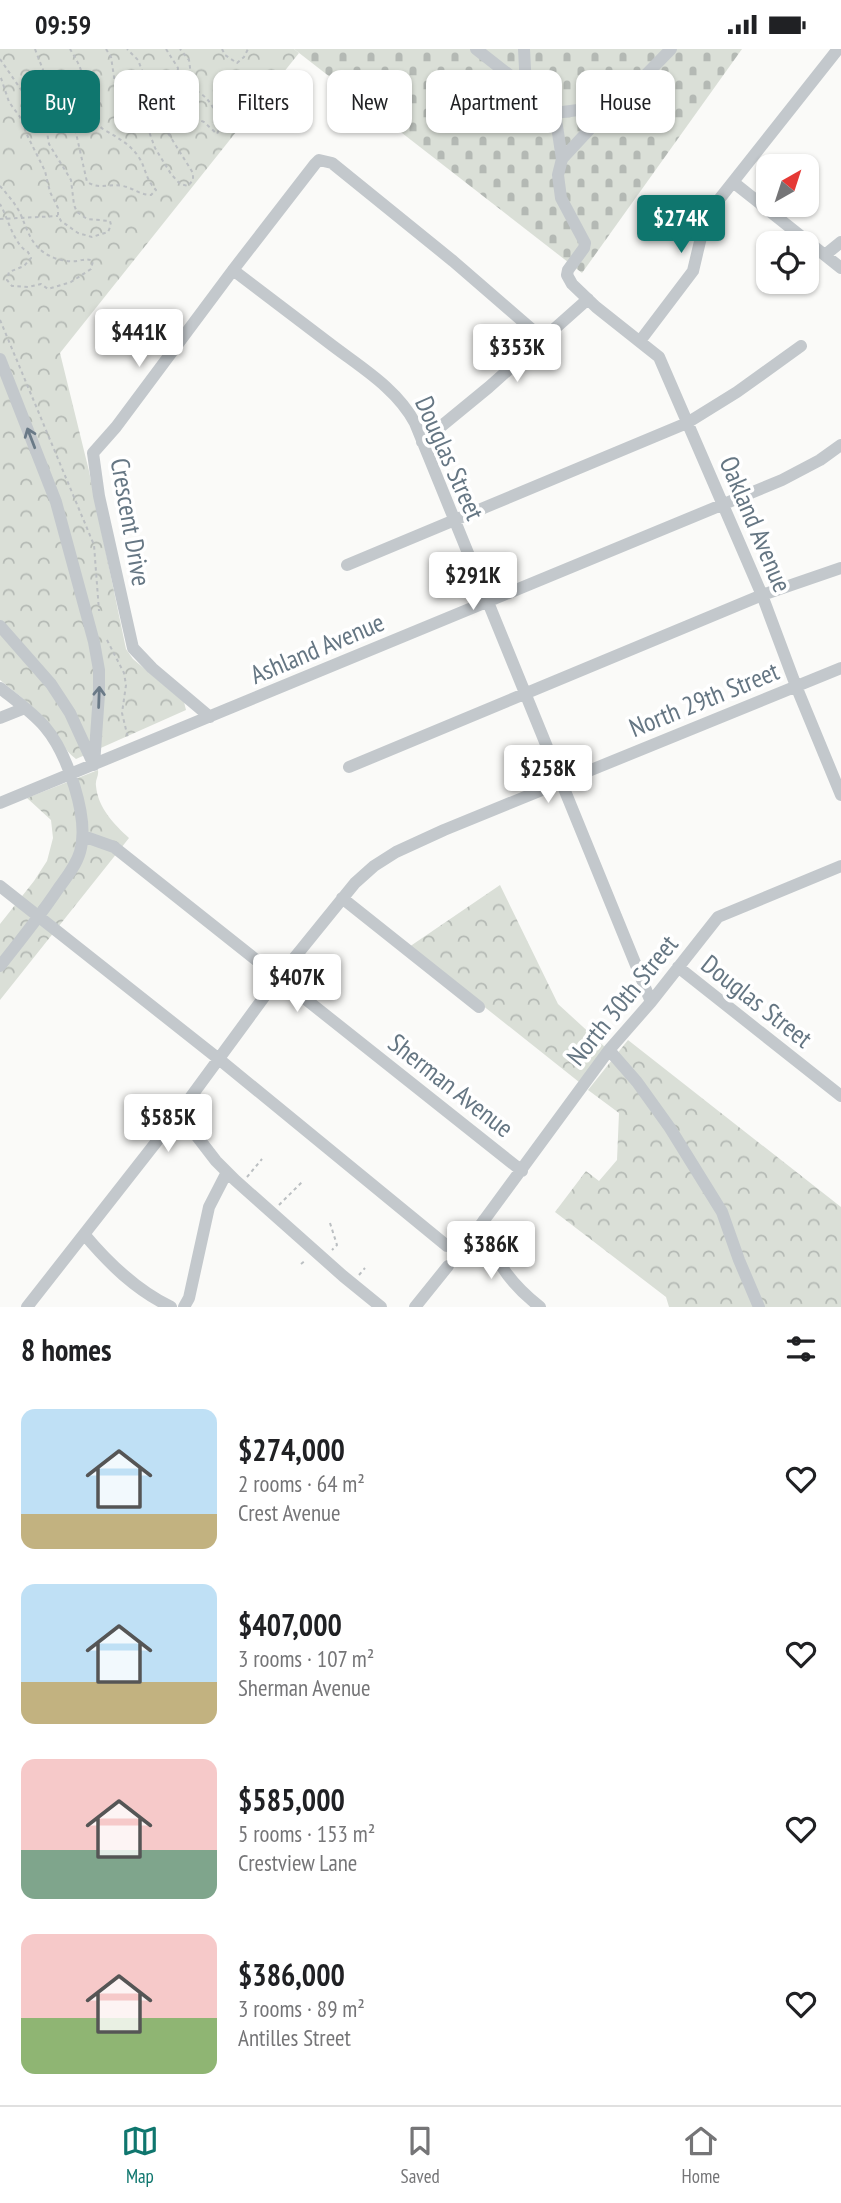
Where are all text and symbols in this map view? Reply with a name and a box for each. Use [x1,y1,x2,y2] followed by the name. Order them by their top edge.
[35,8,91,41] text: 09:59
[21,70,100,133] chip: Buy
[114,70,199,133] chip: Rent
[213,70,313,133] chip: Filters
[327,70,412,133] chip: New
[426,70,562,133] chip: Apartment
[576,70,675,133] chip: House
[756,154,819,217] north arrow
[756,154,819,294] map controls
[632,195,730,255] pin: $274K
[653,203,709,232] text: $274K
[756,231,819,294] button: locate
[90,309,188,369] pin: $441K
[111,317,167,346] text: $441K
[468,325,566,384] pin: $353K
[489,332,545,361] text: $353K
[408,391,492,525] street label: Douglas Street
[24,428,37,450] one-way arrow
[713,451,799,597] street label: Oakland Avenue
[104,456,158,588] street label: Crescent Drive
[424,553,522,612] pin: $291K
[445,560,501,589] text: $291K
[245,605,389,691] street label: Ashland Avenue
[624,654,784,744] street label: North 29th Street
[92,685,105,708] one-way arrow
[499,745,597,805] pin: $258K
[520,753,576,782] text: $258K
[559,928,685,1072] street label: North 30th Street
[695,947,819,1055] street label: Douglas Street
[248,955,346,1014] pin: $407K
[269,962,325,991] text: $407K
[382,1026,520,1144] street label: Sherman Avenue
[119,1095,217,1154] pin: $585K
[140,1102,196,1131] text: $585K
[442,1221,540,1281] pin: $386K
[463,1229,519,1258] text: $386K
[21,1330,112,1369] text: 8 homes
[782,1330,820,1368] icon: filters
[238,1430,345,1469] text: $274,000
[77,1437,161,1521] icon: home
[782,1460,820,1498] icon: heart
[238,1469,365,1498] text: 2 rooms · 64 m²
[238,1498,341,1527] text: Crest Avenue
[238,1605,342,1644] text: $407,000
[77,1612,161,1696] icon: home
[782,1635,820,1673] icon: heart
[238,1644,374,1673] text: 3 rooms · 107 m²
[238,1673,370,1702] text: Sherman Avenue
[238,1780,345,1819] text: $585,000
[77,1787,161,1871] icon: home
[782,1810,820,1848] icon: heart
[238,1819,375,1848] text: 5 rooms · 153 m²
[238,1848,357,1877] text: Crestview Lane
[238,1955,345,1994] text: $386,000
[77,1962,161,2046] icon: home
[782,1985,820,2023] icon: heart
[238,1994,365,2023] text: 3 rooms · 89 m²
[238,2023,351,2052] text: Antilles Street
[121,2122,159,2188] tab: Map
[401,2122,440,2188] tab: Saved
[682,2122,720,2188] tab: Home

